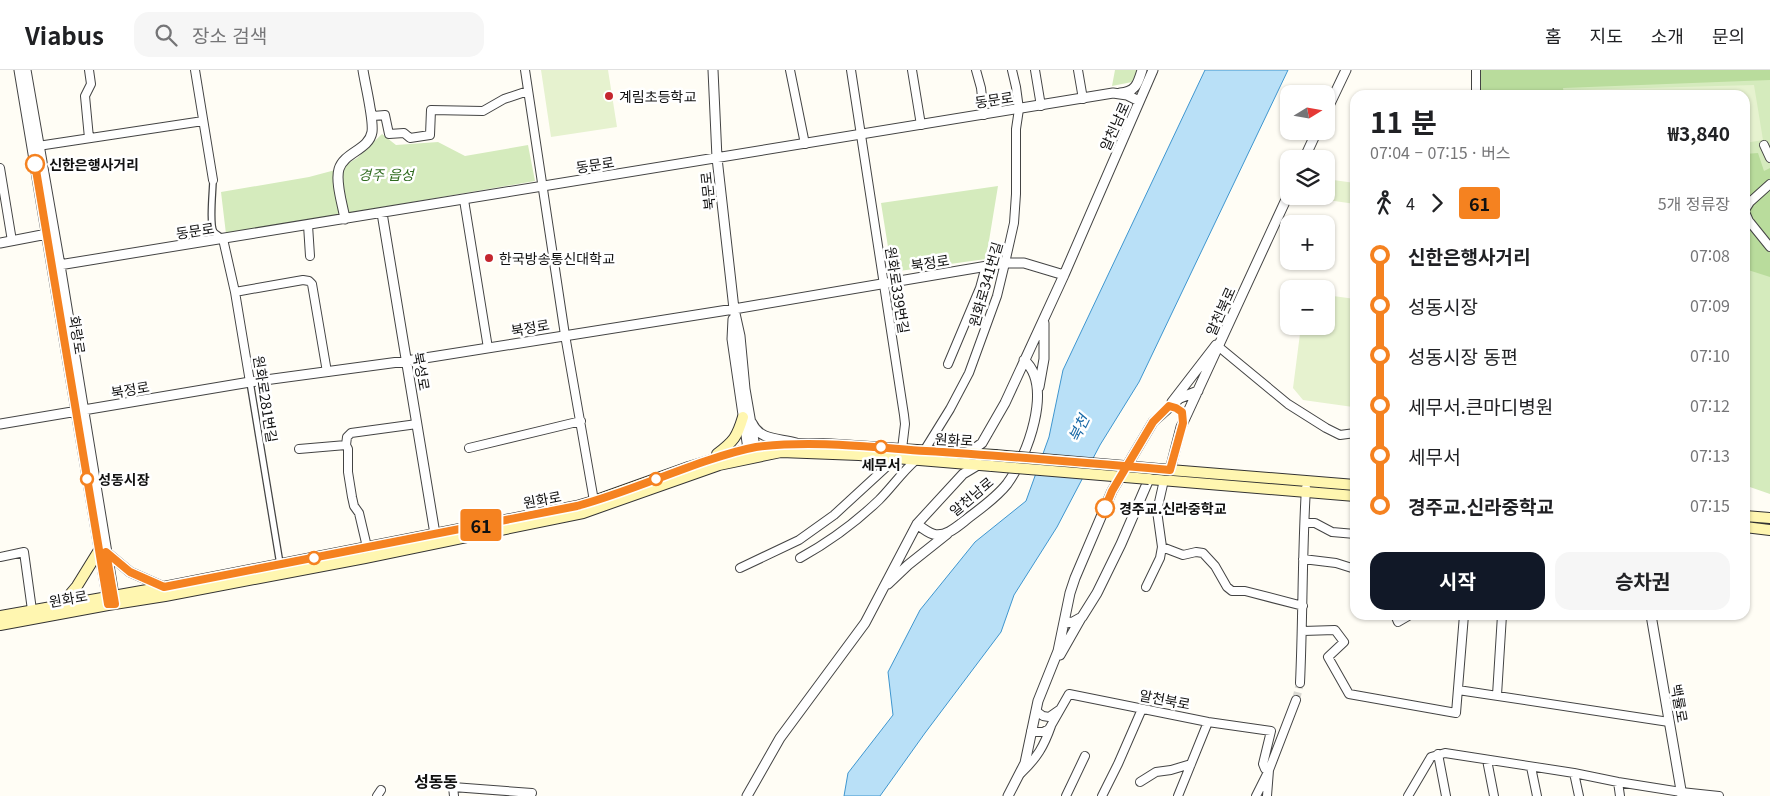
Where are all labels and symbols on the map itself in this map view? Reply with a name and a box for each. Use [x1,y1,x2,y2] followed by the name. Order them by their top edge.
[1280,85,1335,140] north arrow
[619,86,696,106] place label: 계림초등학교
[973,86,1015,112] street label: 동문로
[603,90,615,102] marker: 계림초등학교
[1094,98,1134,154] street label: 알천남로
[574,151,616,177] street label: 동문로
[25,154,45,174] marker: 신한은행사거리
[49,154,139,174] place label: 신한은행사거리
[358,164,416,184] park label: 경주 읍성
[695,171,719,211] street label: 북문로
[174,217,216,243] street label: 동문로
[963,239,1007,329] street label: 원화로341번길
[881,245,915,335] street label: 원화로339번길
[499,248,615,268] place label: 한국방송통신대학교
[909,249,951,275] street label: 북정로
[483,252,495,264] marker: 한국방송통신대학교
[1200,283,1240,339] street label: 알천북로
[65,314,91,356] street label: 화랑로
[509,314,551,340] street label: 북정로
[409,350,435,392] street label: 북성로
[249,354,283,444] street label: 원화로281번길
[109,376,151,402] street label: 북정로
[1063,409,1094,445] water label: 북천
[934,428,974,450] street label: 원화로
[874,440,888,454] marker: 세무서
[862,454,900,474] place label: 세무서
[98,469,150,489] place label: 성동시장
[80,472,94,486] marker: 성동시장
[649,472,663,486] unlabelled marker
[945,472,997,520] street label: 알천남로
[521,485,563,513] street label: 원화로
[1095,498,1115,518] marker: 경주교.신라중학교
[1119,498,1227,518] place label: 경주교.신라중학교
[458,509,504,541] line badge: 61
[307,551,321,565] unlabelled marker
[47,585,89,611] street label: 원화로
[1667,682,1693,724] street label: 백률로
[1138,684,1192,714] street label: 알천북로
[414,769,458,793] district label: 성동동

